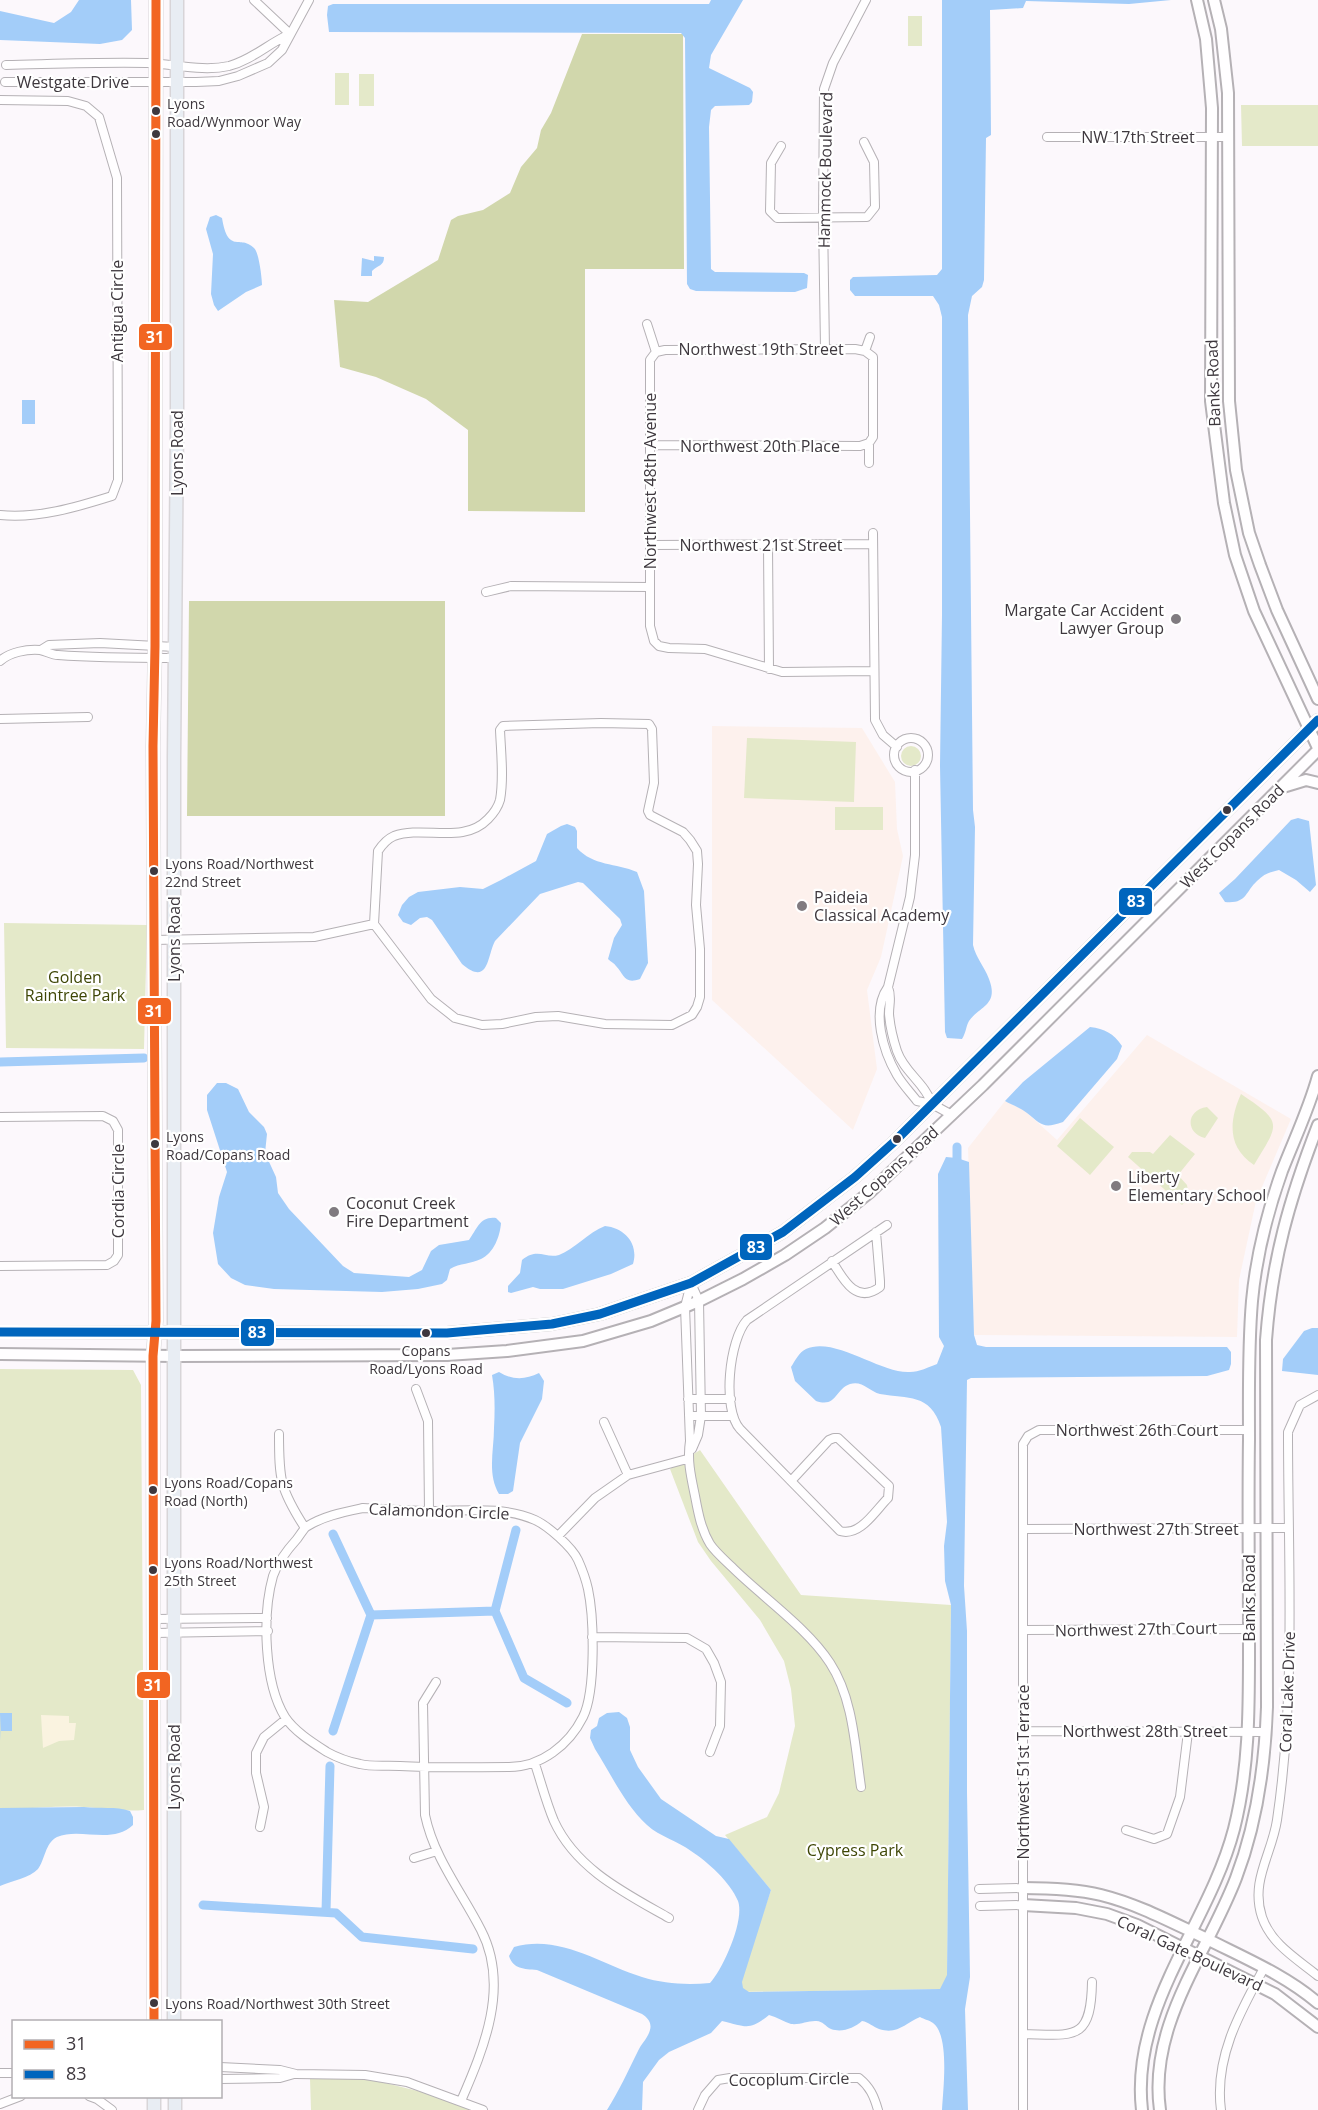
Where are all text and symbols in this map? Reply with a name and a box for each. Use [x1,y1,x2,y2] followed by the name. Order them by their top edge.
[17,71,129,93] street label: Westgate Drive
[813,92,837,248] street label: Hammock Boulevard
[167,94,302,131] place label: Lyons Road/Wynmoor Way
[150,105,162,117] marker: Lyons Road/Wynmoor Way
[1081,126,1195,148] street label: NW 17th Street
[150,128,162,140] unlabelled marker
[106,260,128,362] street label: Antigua Circle
[138,323,173,351] line badge: 31
[146,326,164,348] text: 31
[678,338,844,360] street label: Northwest 19th Street
[1200,339,1226,427] street label: Banks Road
[639,393,661,569] street label: Northwest 48th Avenue
[166,410,188,496] street label: Lyons Road
[680,435,840,457] street label: Northwest 20th Place
[679,534,843,556] street label: Northwest 21st Street
[1004,599,1164,639] place label: Margate Car Accident Lawyer Group
[1169,612,1183,626] marker: Margate Car Accident Lawyer Group
[1175,779,1289,893] street label: West Copans Road
[1221,804,1233,816] unlabelled marker
[165,854,314,891] place label: Lyons Road/Northwest 22nd Street
[148,865,160,877] marker: Lyons Road/Northwest 22nd Street
[814,886,950,926] place label: Paideia Classical Academy
[1118,887,1153,916] line badge: 83
[1127,890,1145,912] text: 83
[163,896,185,982] street label: Lyons Road
[795,899,809,913] marker: Paideia Classical Academy
[25,966,126,1006] park label: Golden Raintree Park
[137,997,172,1025] line badge: 31
[145,1000,163,1022] text: 31
[825,1121,943,1231] street label: West Copans Road
[166,1127,290,1164] place label: Lyons Road/Copans Road
[891,1133,903,1145] unlabelled marker
[149,1138,161,1150] marker: Lyons Road/Copans Road
[107,1144,129,1238] street label: Cordia Circle
[1128,1166,1266,1206] place label: Liberty Elementary School
[1109,1179,1123,1193] marker: Liberty Elementary School
[346,1192,469,1232] place label: Coconut Creek Fire Department
[327,1205,341,1219] marker: Coconut Creek Fire Department
[739,1233,773,1261] line badge: 83
[747,1236,765,1258] text: 83
[240,1318,275,1347] line badge: 83
[248,1321,266,1343] text: 83
[420,1327,432,1339] marker: Copans Road/Lyons Road
[369,1341,483,1378] place label: Copans Road/Lyons Road
[1056,1419,1218,1441] street label: Northwest 26th Court
[164,1473,293,1510] place label: Lyons Road/Copans Road (North)
[147,1484,159,1496] marker: Lyons Road/Copans Road (North)
[368,1498,510,1524] street label: Calamondon Circle
[1073,1518,1239,1540] street label: Northwest 27th Street
[164,1553,313,1590] place label: Lyons Road/Northwest 25th Street
[1238,1554,1260,1642] street label: Banks Road
[147,1564,159,1576] marker: Lyons Road/Northwest 25th Street
[1055,1617,1218,1641] street label: Northwest 27th Court
[1274,1631,1300,1753] street label: Coral Lake Drive
[136,1671,171,1699] line badge: 31
[144,1674,162,1696] text: 31
[1012,1685,1034,1859] street label: Northwest 51st Terrace
[1062,1720,1228,1742] street label: Northwest 28th Street
[163,1724,185,1810] street label: Lyons Road
[807,1839,904,1861] park label: Cypress Park
[1113,1909,1267,1997] street label: Coral Gate Boulevard
[165,1994,390,2013] place label: Lyons Road/Northwest 30th Street
[148,1997,160,2009] marker: Lyons Road/Northwest 30th Street
[12,2020,222,2098] legend
[66,2031,87,2055] text: 31
[66,2061,87,2085] text: 83
[728,2067,850,2091] street label: Cocoplum Circle

